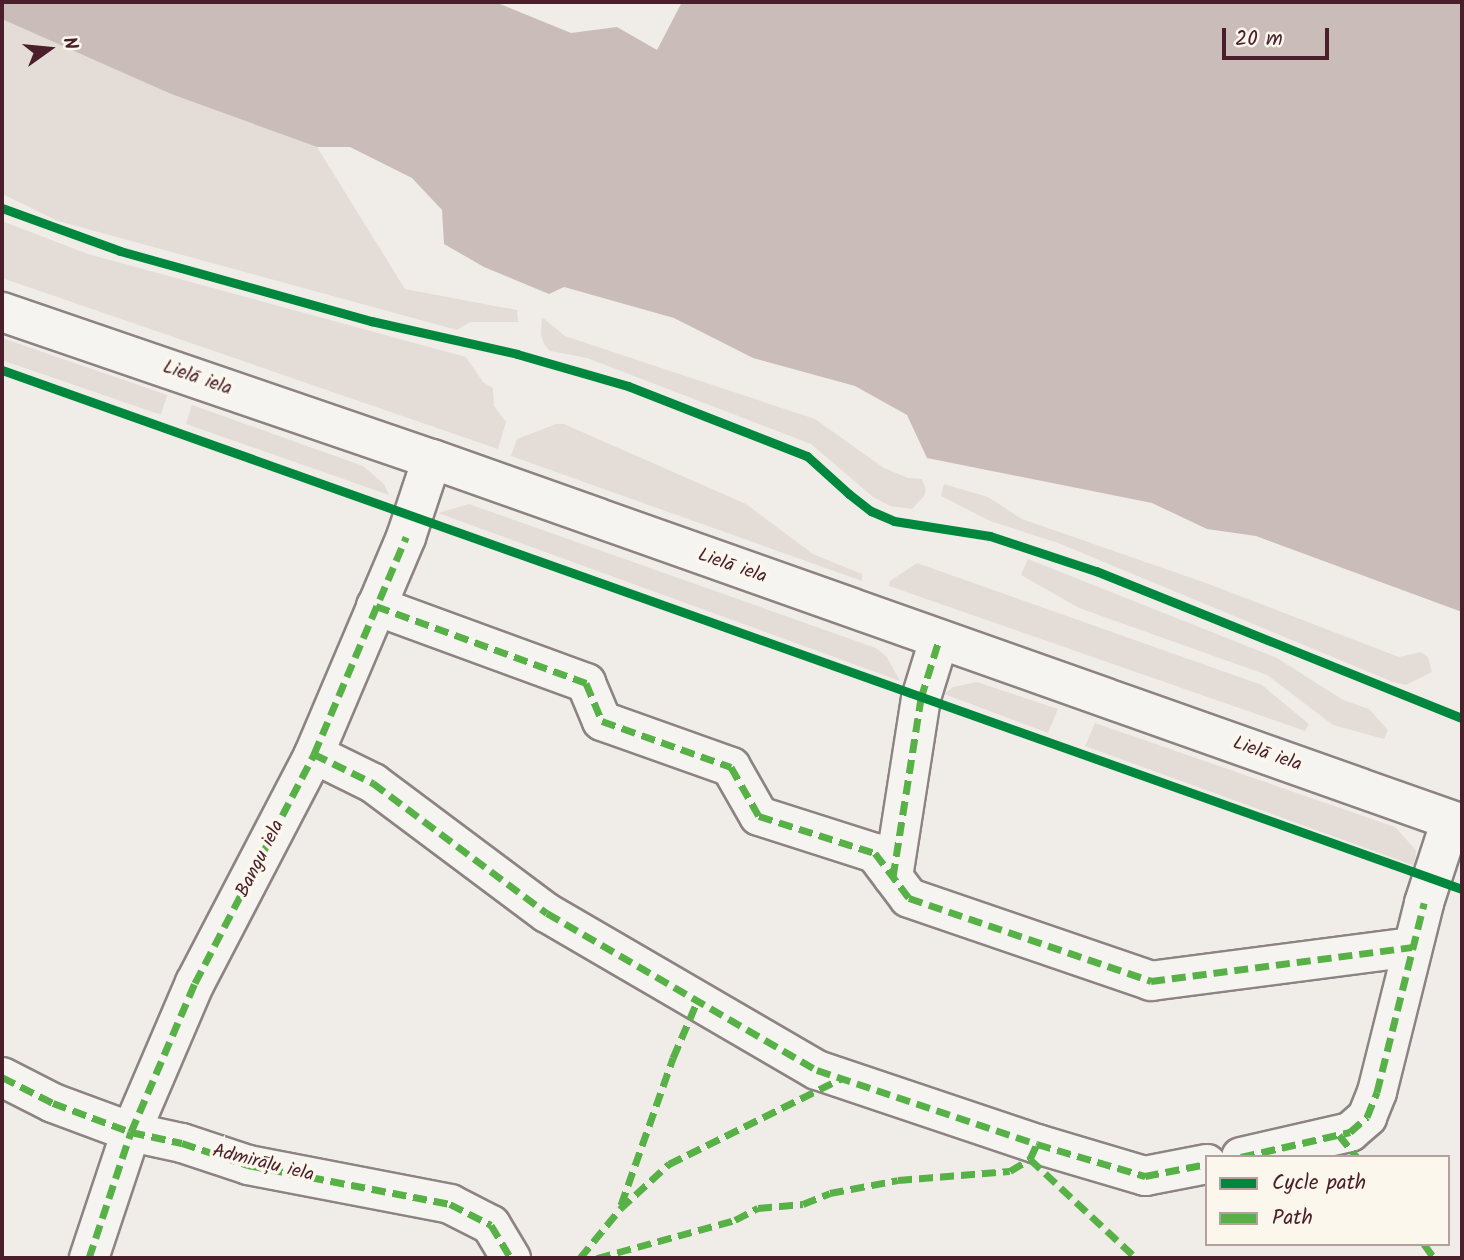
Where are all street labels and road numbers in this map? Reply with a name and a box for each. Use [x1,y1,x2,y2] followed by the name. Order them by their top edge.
[160,357,234,401] street label: Lielā iela
[695,545,769,589] street label: Lielā iela
[1230,733,1304,777] street label: Lielā iela
[232,817,290,901] street label: Bangu iela
[210,1140,316,1188] street label: Admirāļu iela

